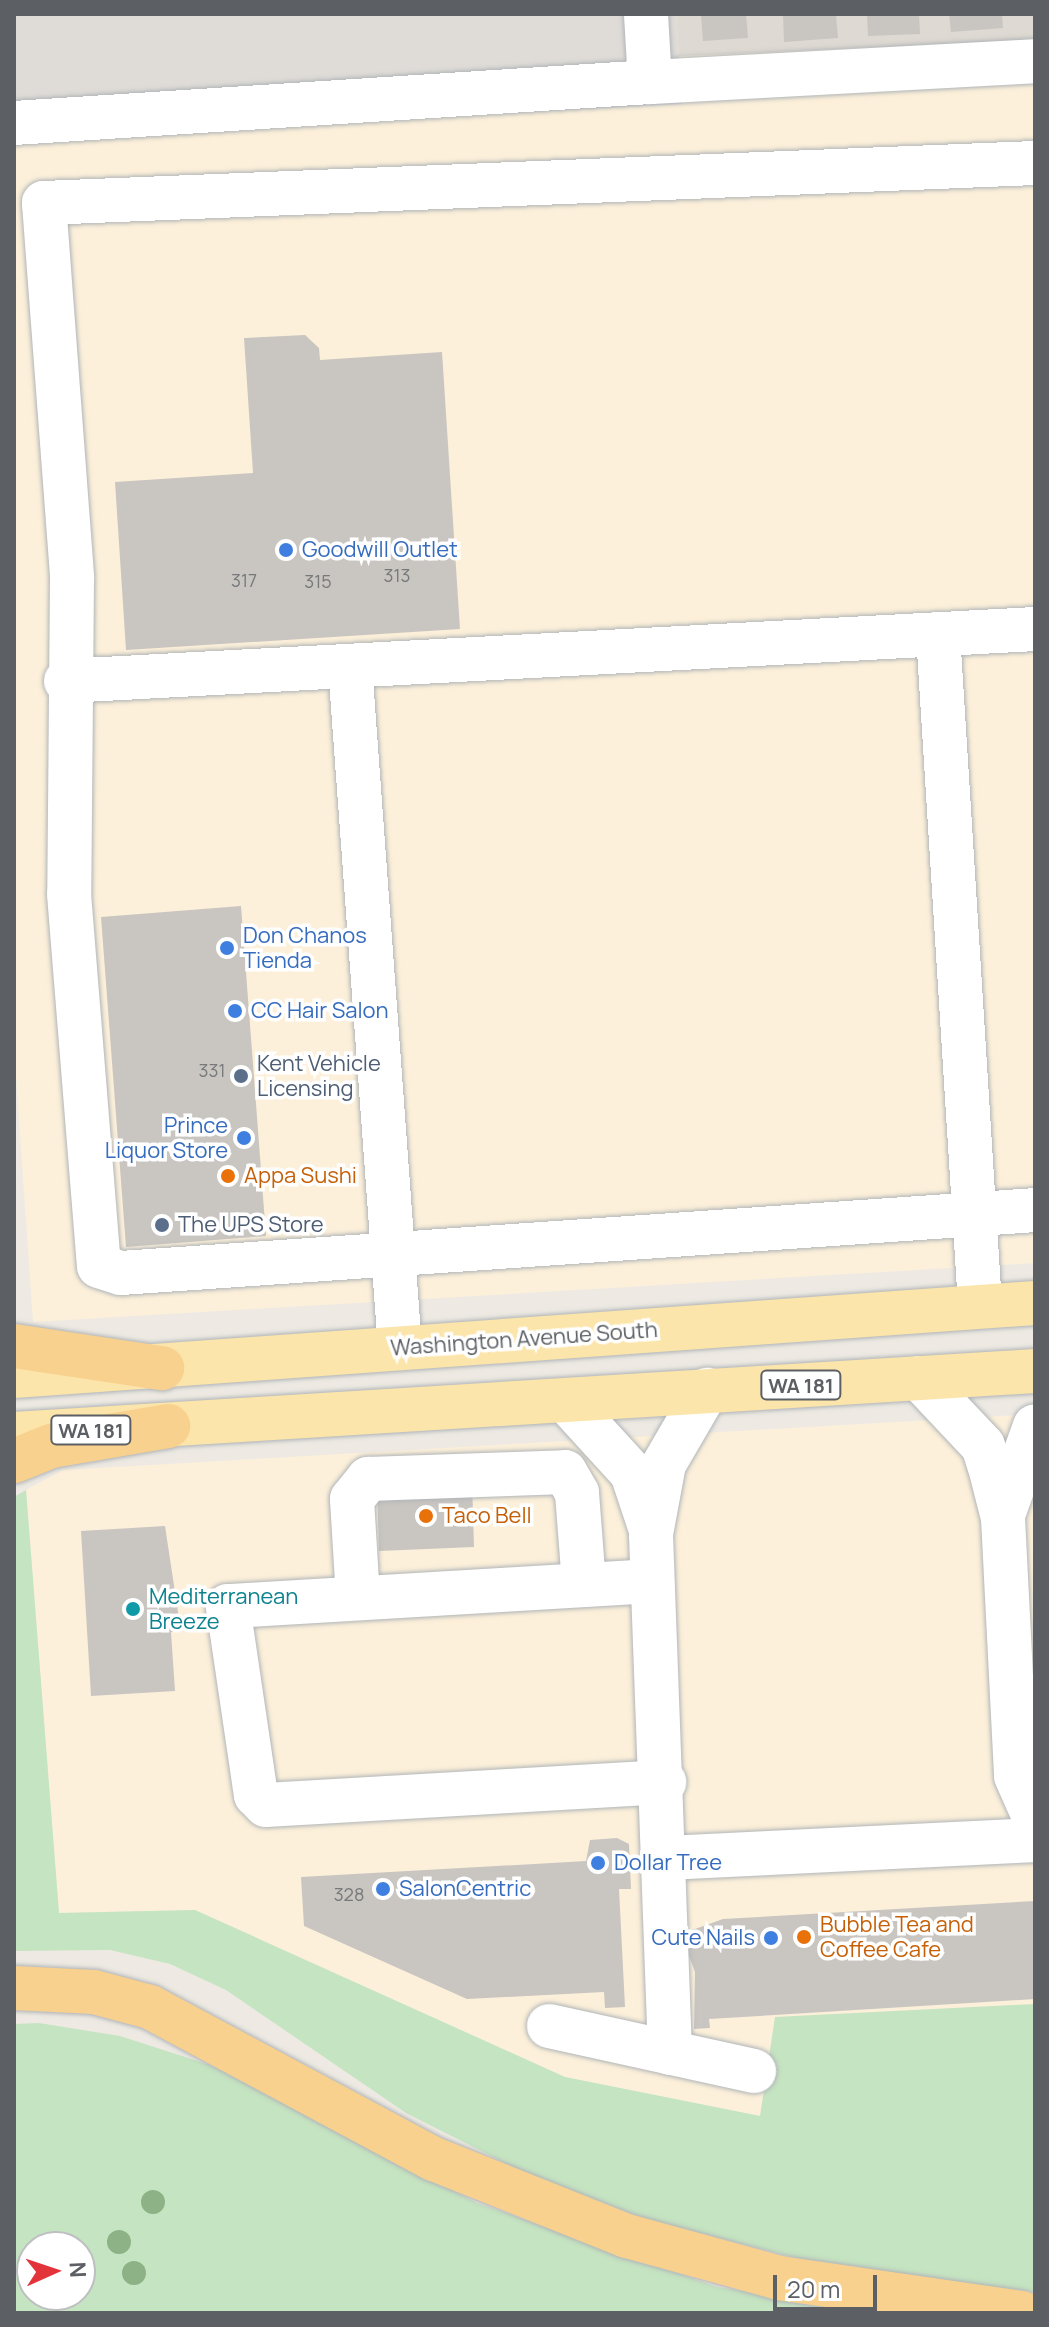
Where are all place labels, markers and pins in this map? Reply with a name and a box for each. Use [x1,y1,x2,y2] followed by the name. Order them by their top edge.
[302,537,458,563] place label: Goodwill Outlet
[277,541,295,559] marker: Goodwill Outlet
[243,922,367,974] place label: Don Chanos Tienda
[218,939,236,957] marker: Don Chanos Tienda
[251,998,389,1024] place label: CC Hair Salon
[226,1002,244,1020] marker: CC Hair Salon
[257,1050,381,1102] place label: Kent Vehicle Licensing
[232,1067,250,1085] marker: Kent Vehicle Licensing
[105,1112,228,1164] place label: Prince Liquor Store
[235,1129,253,1147] marker: Prince Liquor Store
[244,1163,357,1189] place label: Appa Sushi
[219,1167,237,1185] marker: Appa Sushi
[178,1212,324,1238] place label: The UPS Store
[153,1216,171,1234] marker: The UPS Store
[442,1503,532,1529] place label: Taco Bell
[417,1507,435,1525] marker: Taco Bell
[149,1583,298,1634] place label: Mediterranean Breeze
[124,1600,142,1618] marker: Mediterranean Breeze
[614,1850,722,1876] place label: Dollar Tree
[589,1854,607,1872] marker: Dollar Tree
[399,1876,531,1902] place label: SalonCentric
[374,1880,392,1898] marker: SalonCentric
[820,1911,974,1962] place label: Bubble Tea and Coffee Cafe
[651,1925,755,1951] place label: Cute Nails
[795,1928,813,1946] marker: Bubble Tea and Coffee Cafe
[762,1929,780,1947] marker: Cute Nails

